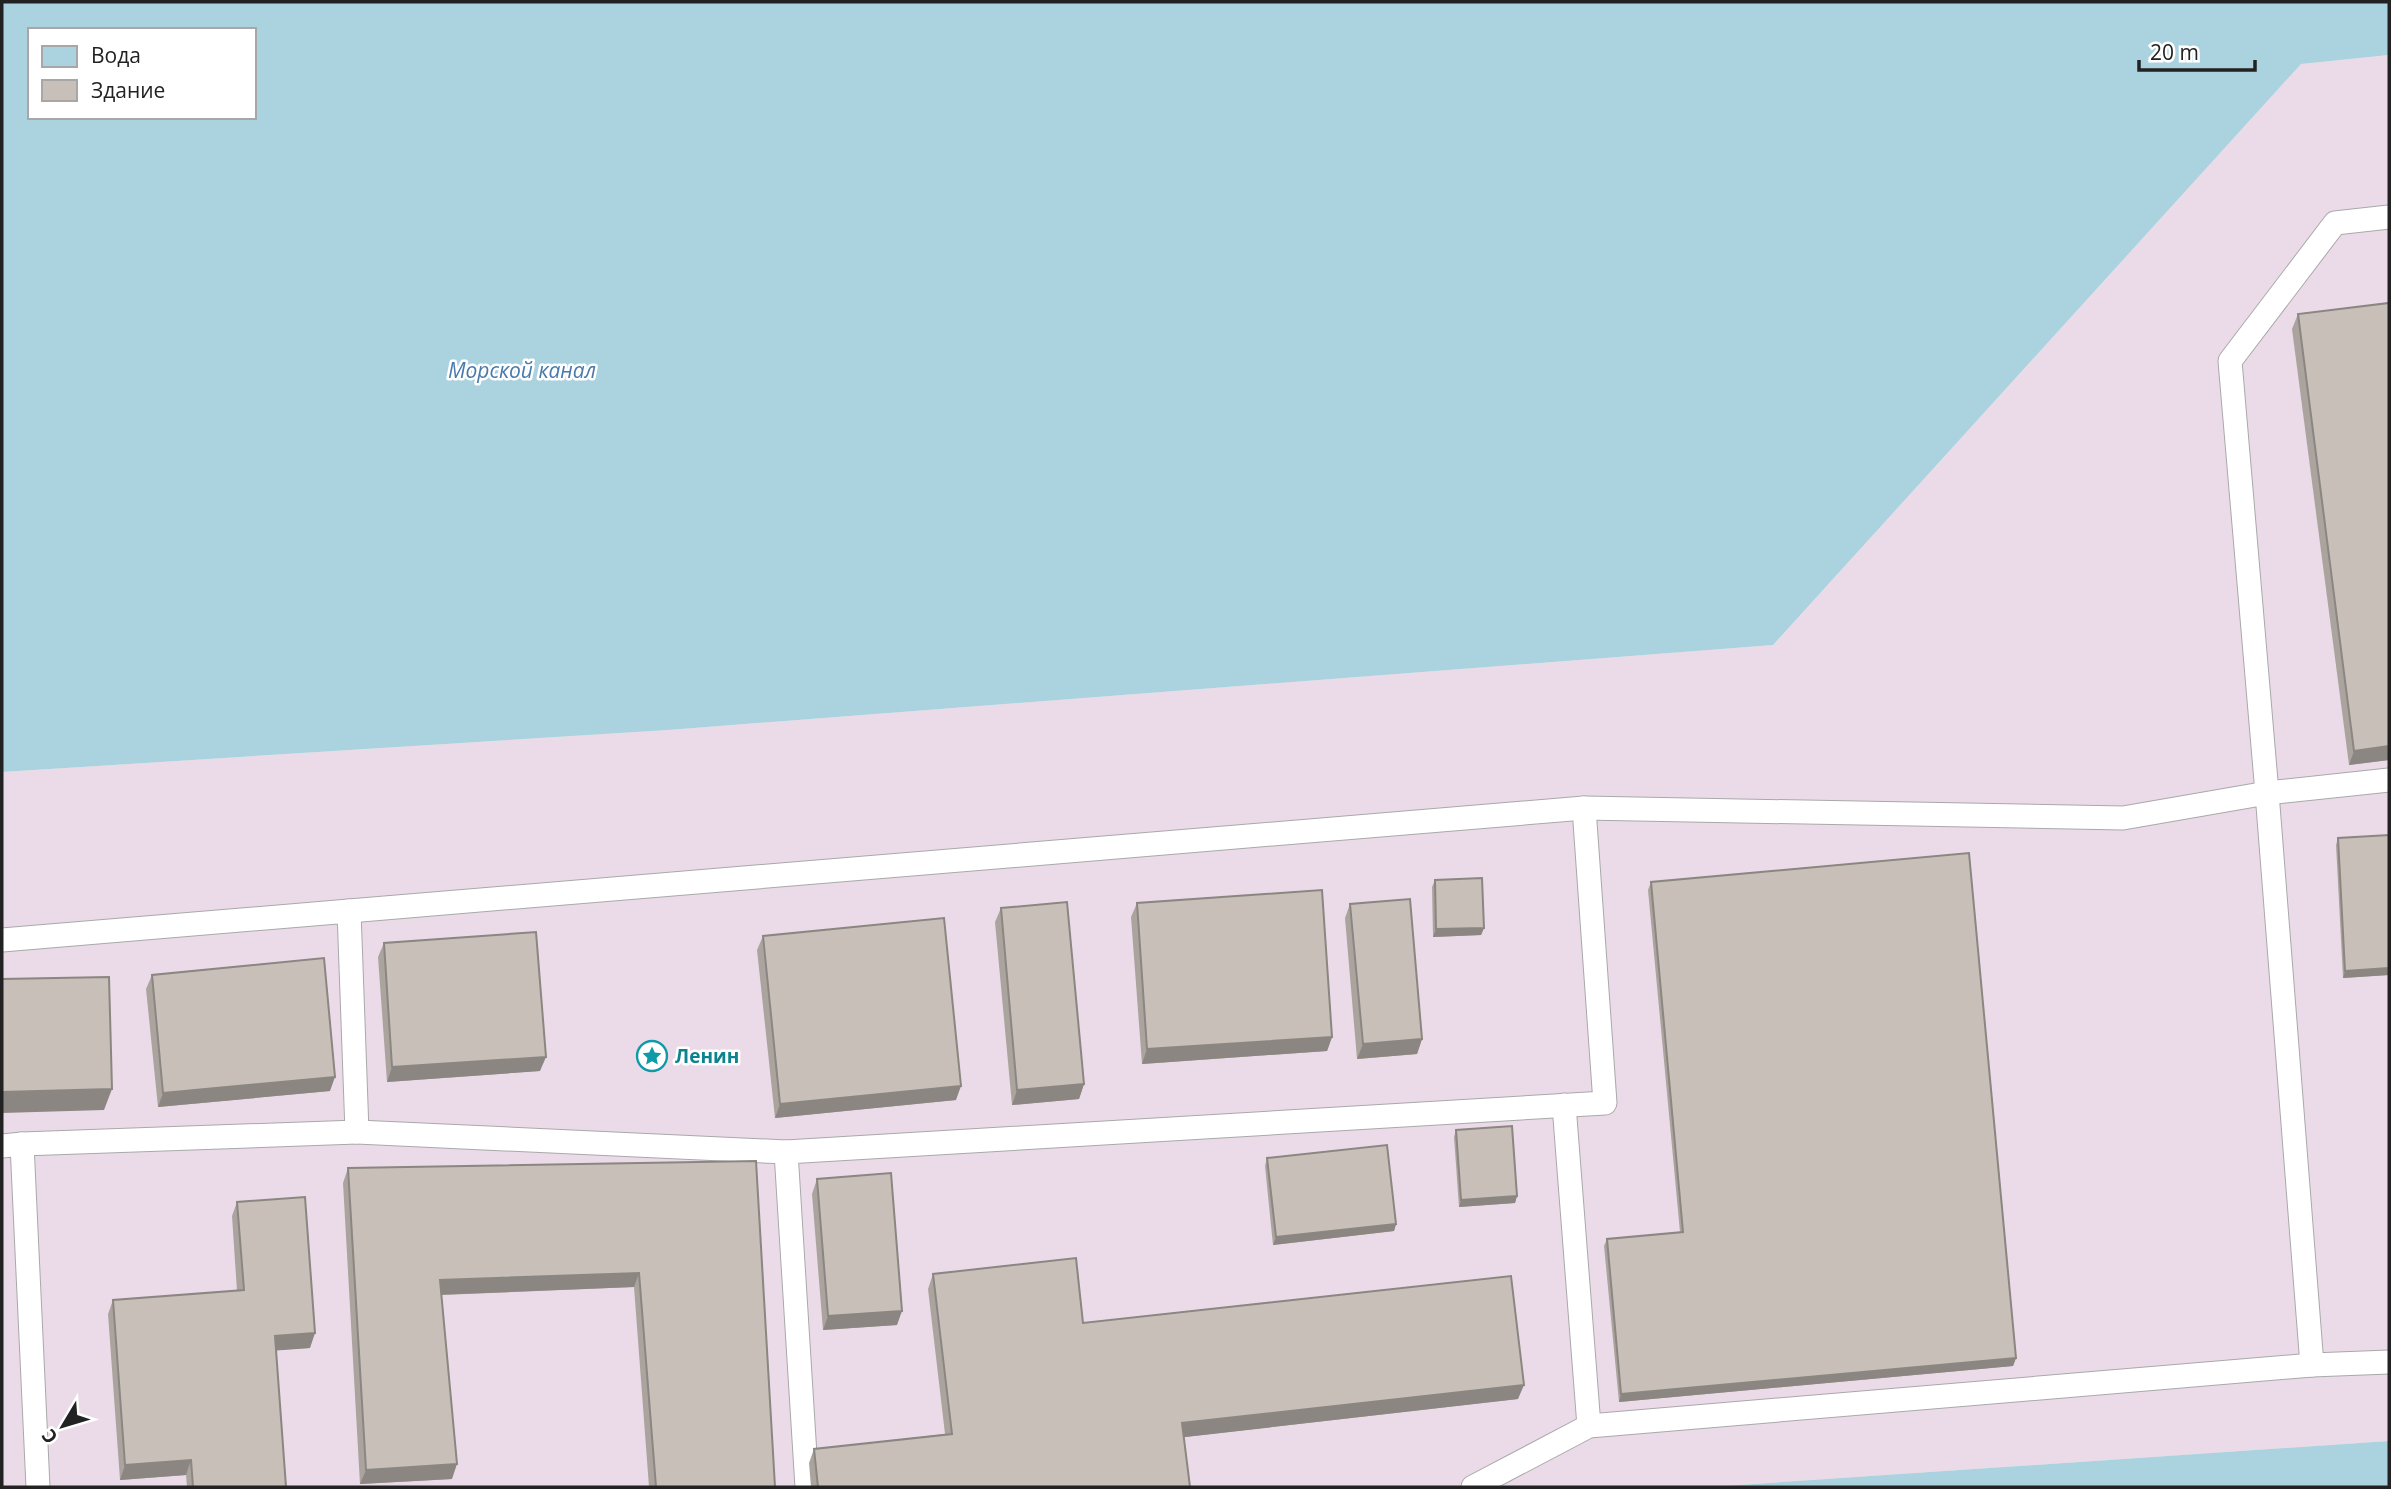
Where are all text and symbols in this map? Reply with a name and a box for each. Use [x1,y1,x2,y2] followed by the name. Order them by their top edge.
[28,28,256,119] legend
[2139,28,2254,72] scale bar
[2150,38,2199,66] text: 20 m
[91,41,141,69] text: Вода
[91,76,165,104] text: Здание
[448,356,596,384] water label: Морской канал
[635,1039,669,1073] place icon: Ленин
[675,1043,739,1069] place label: Ленин
[28,1391,98,1461] north arrow
[36,1424,64,1449] text: С

